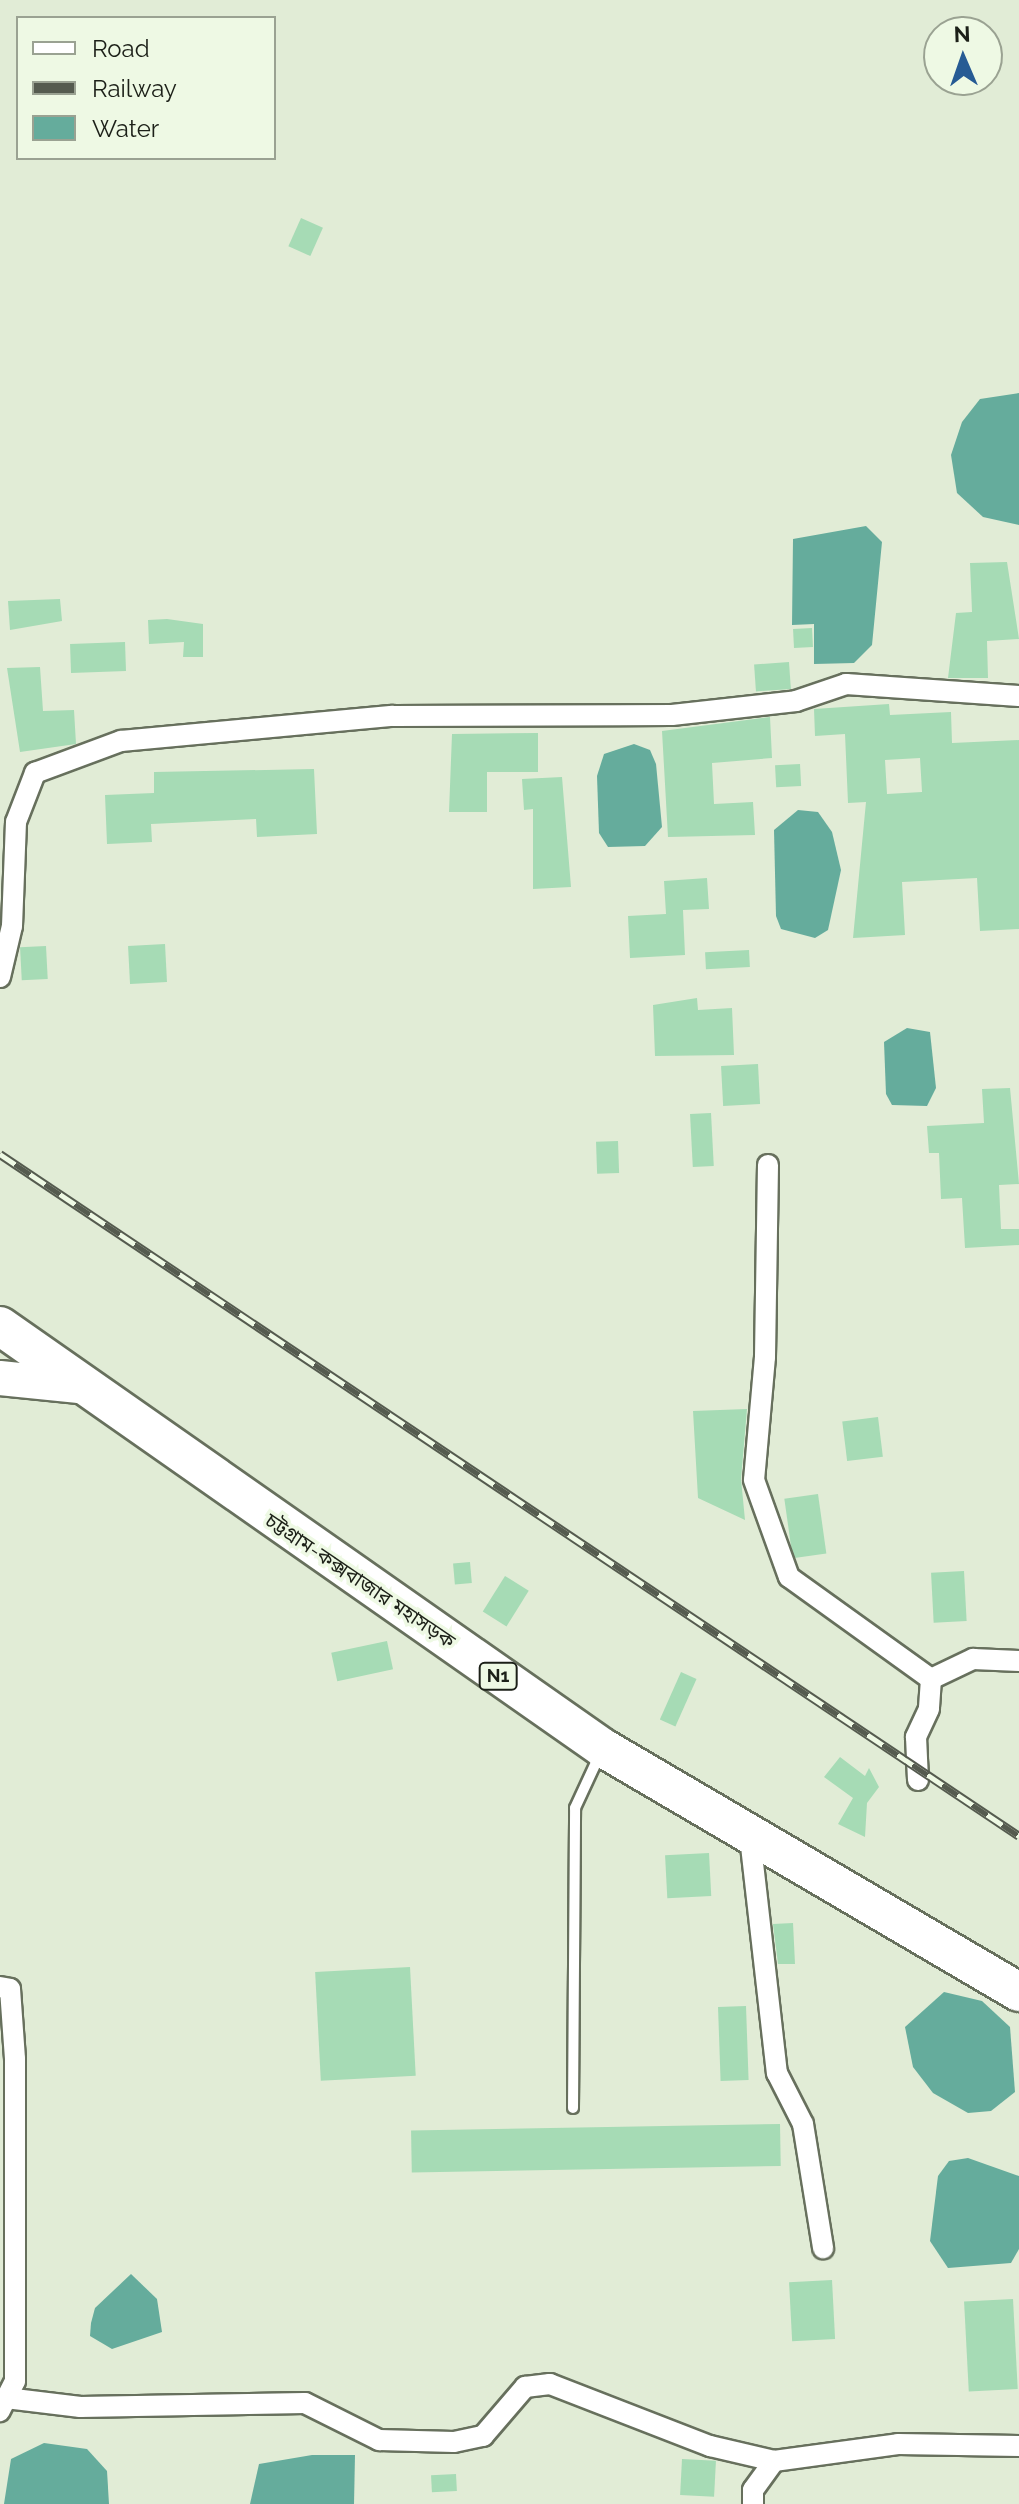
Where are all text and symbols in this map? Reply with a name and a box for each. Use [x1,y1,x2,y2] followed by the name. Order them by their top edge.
[16,16,276,160] legend
[923,16,1003,96] north arrow
[953,21,971,47] text: N
[92,34,150,63] text: Road
[92,74,177,103] text: Railway
[92,114,159,143] text: Water
[261,1508,459,1654] street label: চট্টগ্রাম-কক্সবাজার মহাসড়ক
[478,1662,518,1690] road number: N1

